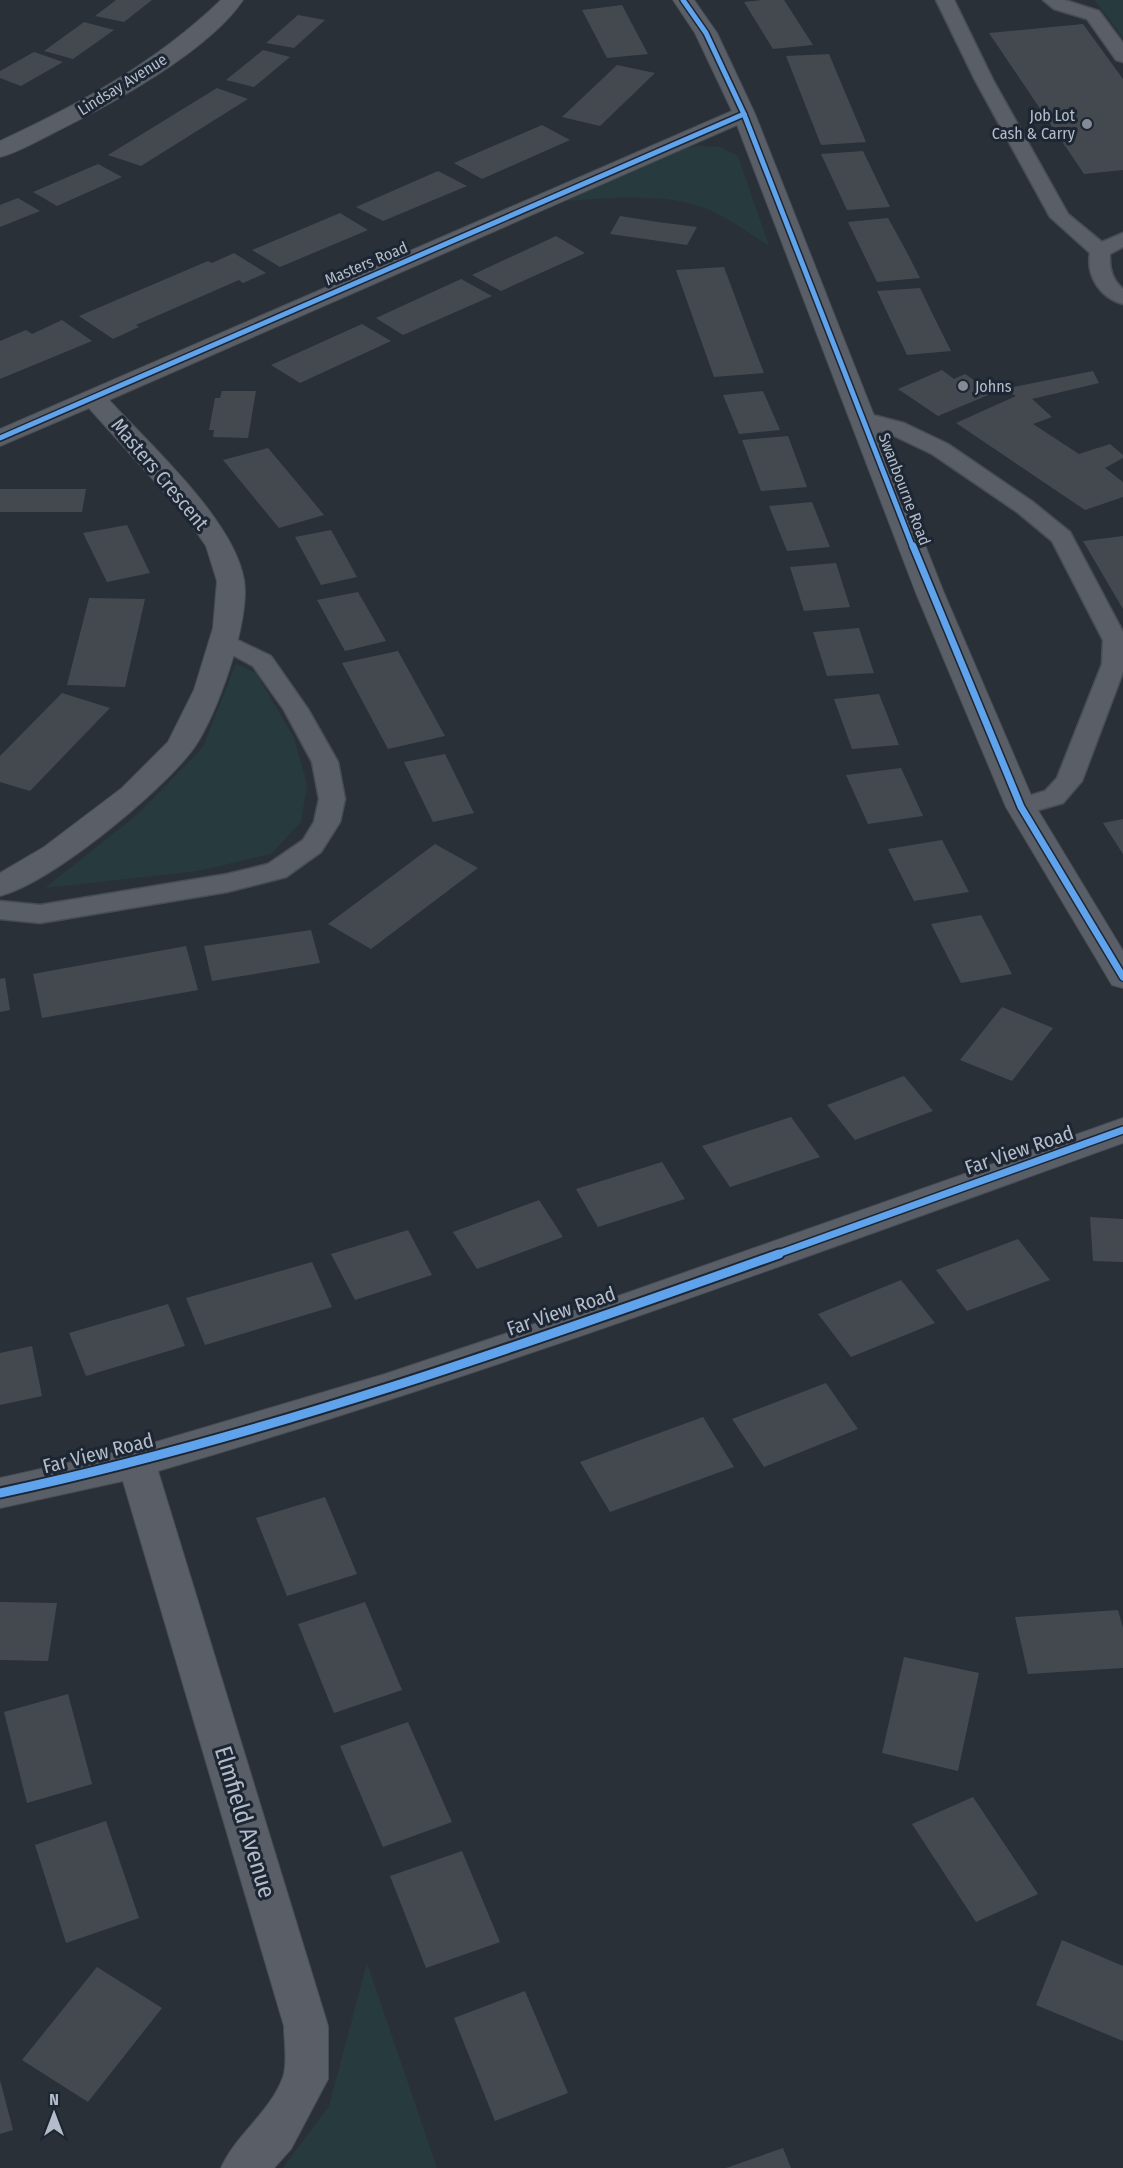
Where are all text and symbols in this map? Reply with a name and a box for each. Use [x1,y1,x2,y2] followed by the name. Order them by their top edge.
[74,49,170,119] street label: Lindsay Avenue
[992,106,1076,143] place label: Job Lot Cash & Carry
[1080,117,1094,131] marker: Job Lot Cash & Carry
[322,238,410,289] street label: Masters Road
[975,377,1012,396] place label: Johns
[956,379,970,393] marker: Johns
[106,413,214,535] street label: Masters Crescent
[874,430,935,548] street label: Swanbourne Road
[961,1120,1077,1180] street label: Far View Road
[503,1281,619,1341] street label: Far View Road
[40,1428,156,1478] street label: Far View Road
[209,1743,281,1901] street label: Elmfield Avenue
[24,2084,84,2144] north arrow
[49,2090,59,2109] text: N

